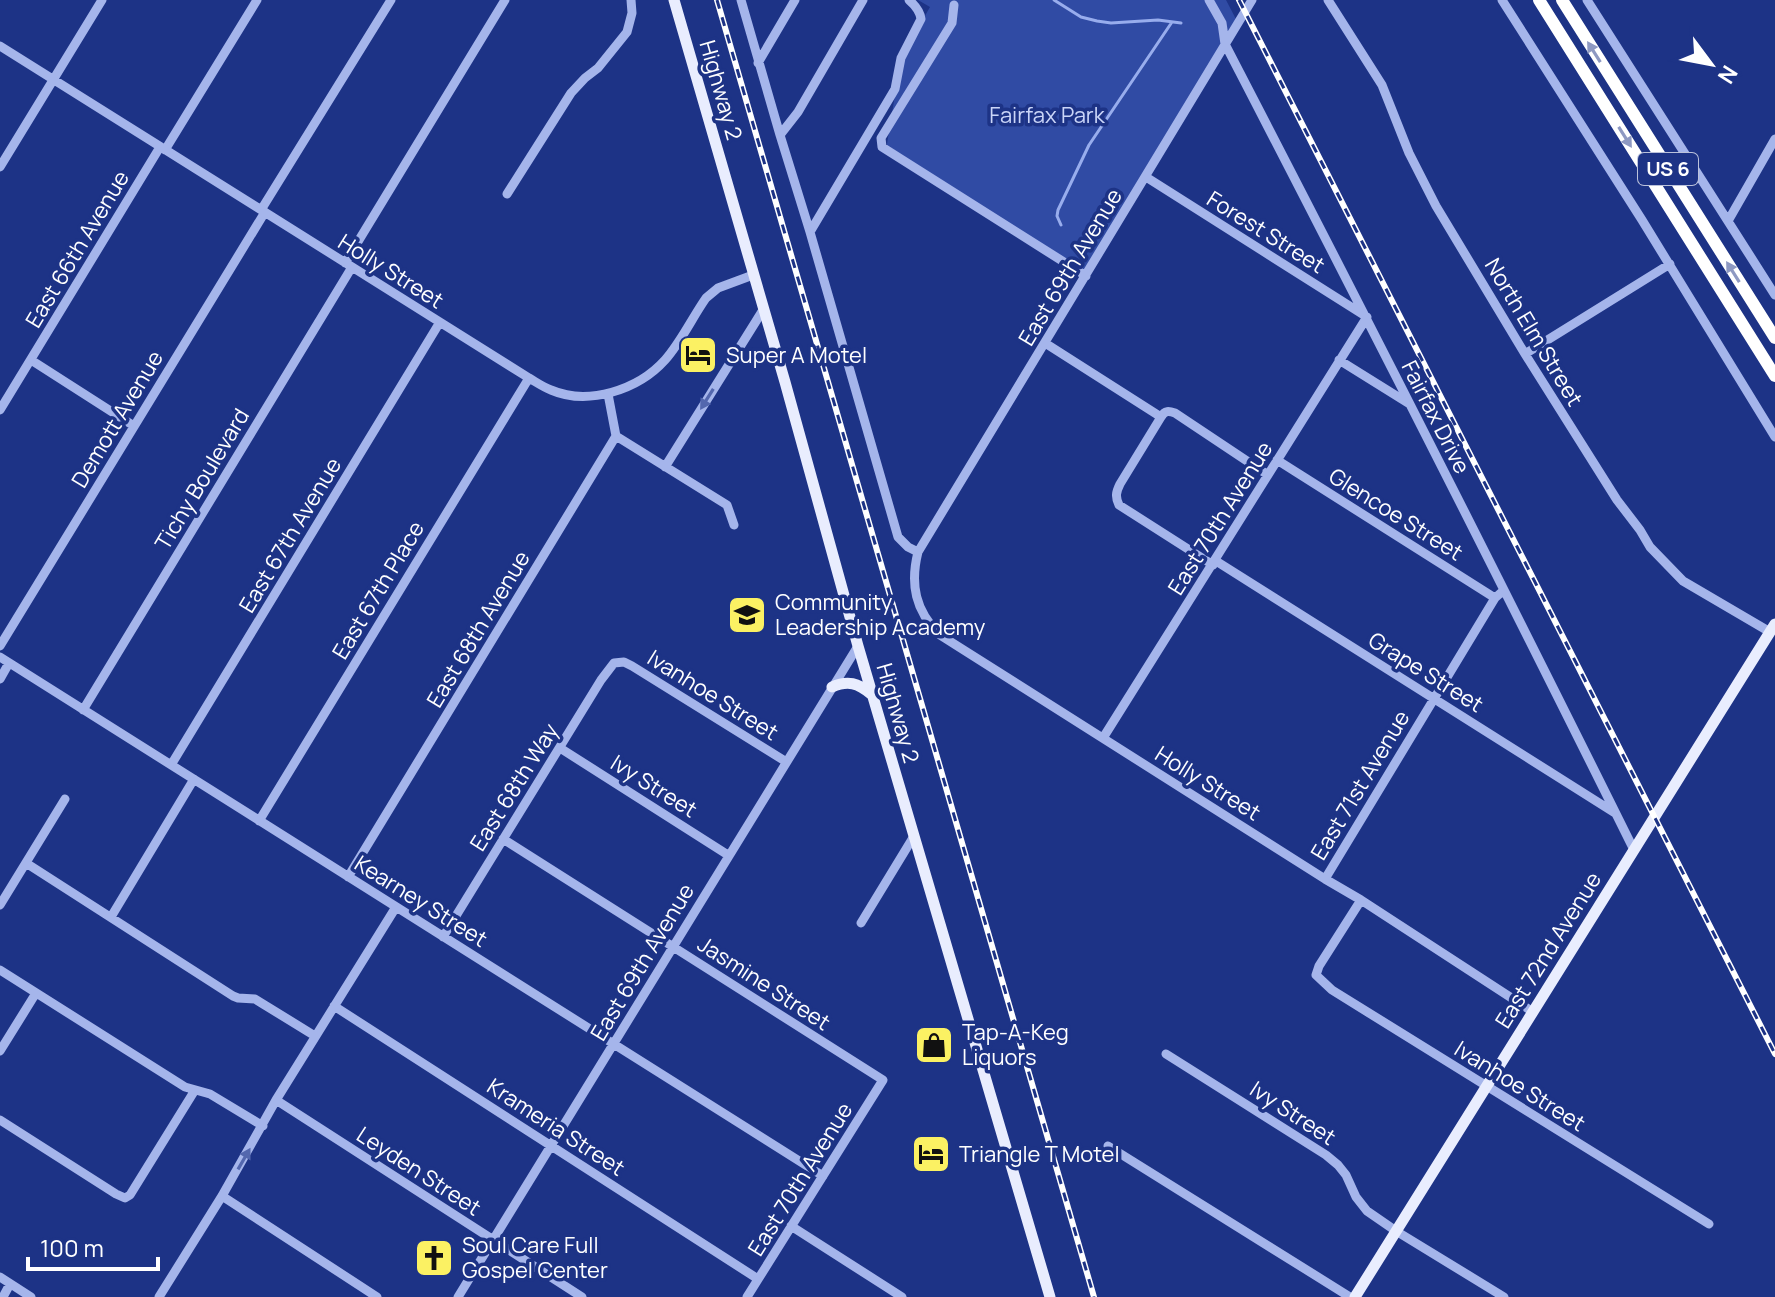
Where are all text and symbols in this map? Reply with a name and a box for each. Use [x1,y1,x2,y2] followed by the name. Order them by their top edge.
[1671,24,1751,104] north arrow
[692,37,750,143] street label: Highway 2
[1588,41,1602,63] one-way arrow
[1711,60,1745,89] text: N
[989,100,1106,130] park label: Fairfax Park
[1617,126,1631,148] one-way arrow
[1638,153,1698,185] road number: US 6
[18,165,136,333] street label: East 66th Avenue
[1011,183,1129,351] street label: East 69th Avenue
[1201,184,1331,280] street label: Forest Street
[333,227,450,315] street label: Holly Street
[1478,252,1590,412] street label: North Elm Street
[1727,261,1741,283] one-way arrow
[677,334,719,376] hotel icon: Super A Motel
[726,340,867,370] place label: Super A Motel
[64,345,170,493] street label: Demott Avenue
[1395,355,1477,479] street label: Fairfax Drive
[700,388,714,410] one-way arrow
[148,403,256,555] street label: Tichy Boulevard
[1161,435,1279,600] street label: East 70th Avenue
[232,452,348,618] street label: East 67th Avenue
[1323,461,1469,567] street label: Glencoe Street
[325,515,431,665] street label: East 67th Place
[419,545,537,713] street label: East 68th Avenue
[775,587,986,642] place label: Community Leadership Academy
[726,594,768,636] school or university icon: Community Leadership Academy
[1363,625,1489,719] street label: Grape Street
[642,643,784,747] street label: Ivanhoe Street
[869,660,927,766] street label: Highway 2
[1304,705,1417,865] street label: East 71st Avenue
[463,717,565,856] street label: East 68th Way
[1150,739,1267,827] street label: Holly Street
[605,748,703,824] street label: Ivy Street
[349,848,493,954] street label: Kearney Street
[1488,866,1608,1034] street label: East 72nd Avenue
[583,878,701,1046] street label: East 69th Avenue
[692,929,836,1037] street label: Jasmine Street
[962,1017,1069,1072] place label: Tap-A-Keg Liquors
[913,1024,955,1066] shop icon: Tap-A-Keg Liquors
[1449,1034,1591,1138] street label: Ivanhoe Street
[481,1071,631,1183] street label: Krameria Street
[1244,1074,1342,1152] street label: Ivy Street
[741,1096,859,1261] street label: East 70th Avenue
[351,1120,487,1223] street label: Leyden Street
[910,1133,952,1175] hotel icon: Triangle T Motel
[959,1139,1120,1169] place label: Triangle T Motel
[237,1148,251,1170] one-way arrow
[28,1221,158,1271] scale bar
[462,1230,608,1285] place label: Soul Care Full Gospel Center
[40,1231,104,1264] text: 100 m
[413,1237,455,1279] church icon: Soul Care Full Gospel Center

